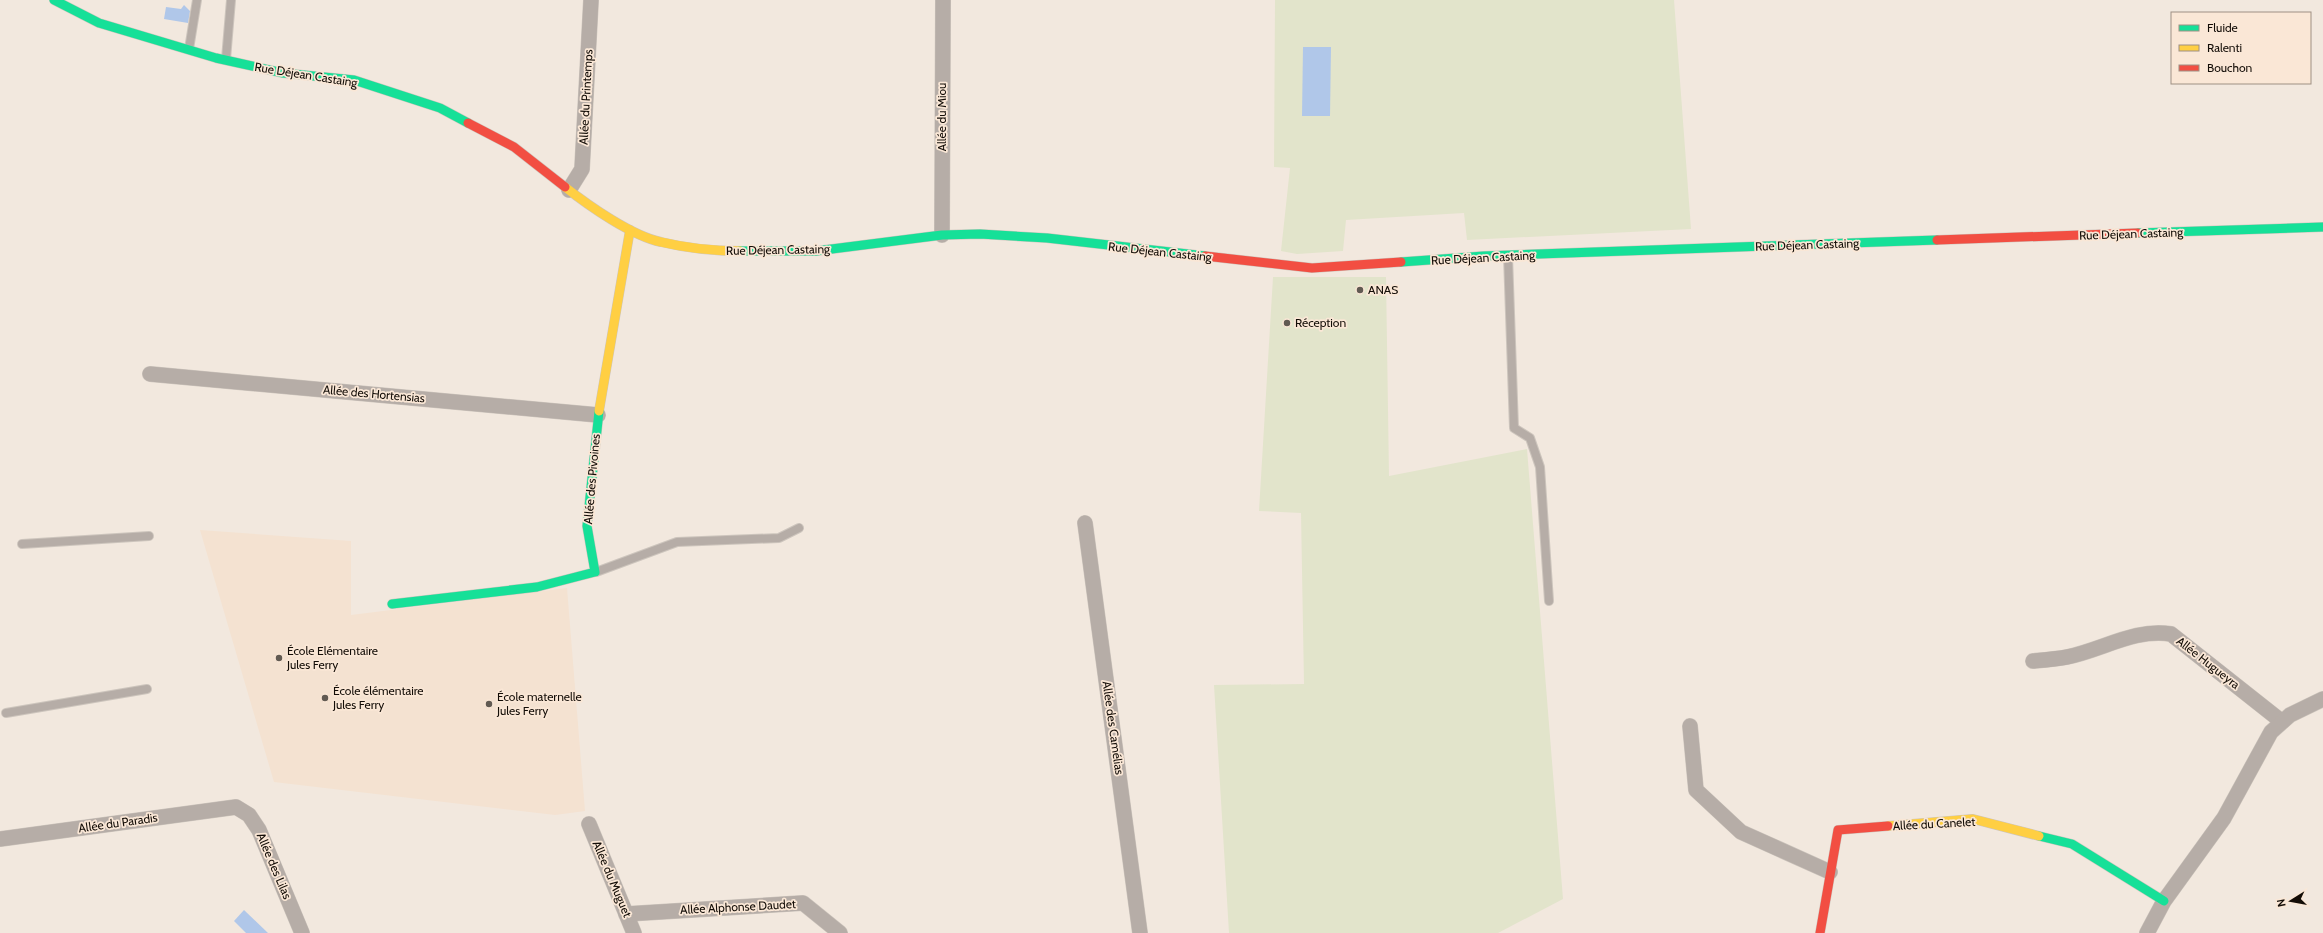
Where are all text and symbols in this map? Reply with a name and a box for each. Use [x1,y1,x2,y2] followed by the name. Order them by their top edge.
[2171,12,2311,84] legend
[2207,20,2238,35] text: Fluide
[2207,40,2242,55] text: Ralenti
[576,49,595,145] street label: Allée du Printemps
[254,59,360,90] street label: Rue Déjean Castaing
[2207,60,2253,75] text: Bouchon
[934,83,949,151] street label: Allée du Miou
[2079,224,2184,243] street label: Rue Déjean Castaing
[1755,235,1860,254] street label: Rue Déjean Castaing
[1108,239,1214,265] street label: Rue Déjean Castaing
[726,241,831,258] street label: Rue Déjean Castaing
[1431,247,1536,268] street label: Rue Déjean Castaing
[1368,282,1398,297] place label: ANAS
[1355,285,1365,295] marker: ANAS
[1295,315,1346,330] place label: Réception
[1282,318,1292,328] marker: Réception
[322,382,426,405] street label: Allée des Hortensias
[580,433,603,525] street label: Allée des Pivoines
[2174,633,2243,692] street label: Allée Hugueyra
[286,643,378,672] place label: École Elémentaire Jules Ferry
[274,653,284,663] marker: École Elémentaire Jules Ferry
[1100,680,1127,776] street label: Allée des Camélias
[332,683,424,712] place label: École élémentaire Jules Ferry
[496,689,582,718] place label: École maternelle Jules Ferry
[320,693,330,703] marker: École élémentaire Jules Ferry
[484,699,494,709] marker: École maternelle Jules Ferry
[77,810,158,835] street label: Allée du Paradis
[1892,814,1976,833] street label: Allée du Canelet
[254,830,295,901] street label: Allée des Lilas
[590,838,635,919] street label: Allée du Muguet
[2271,881,2311,921] north arrow
[680,896,796,917] street label: Allée Alphonse Daudet
[2274,898,2289,908] text: N

